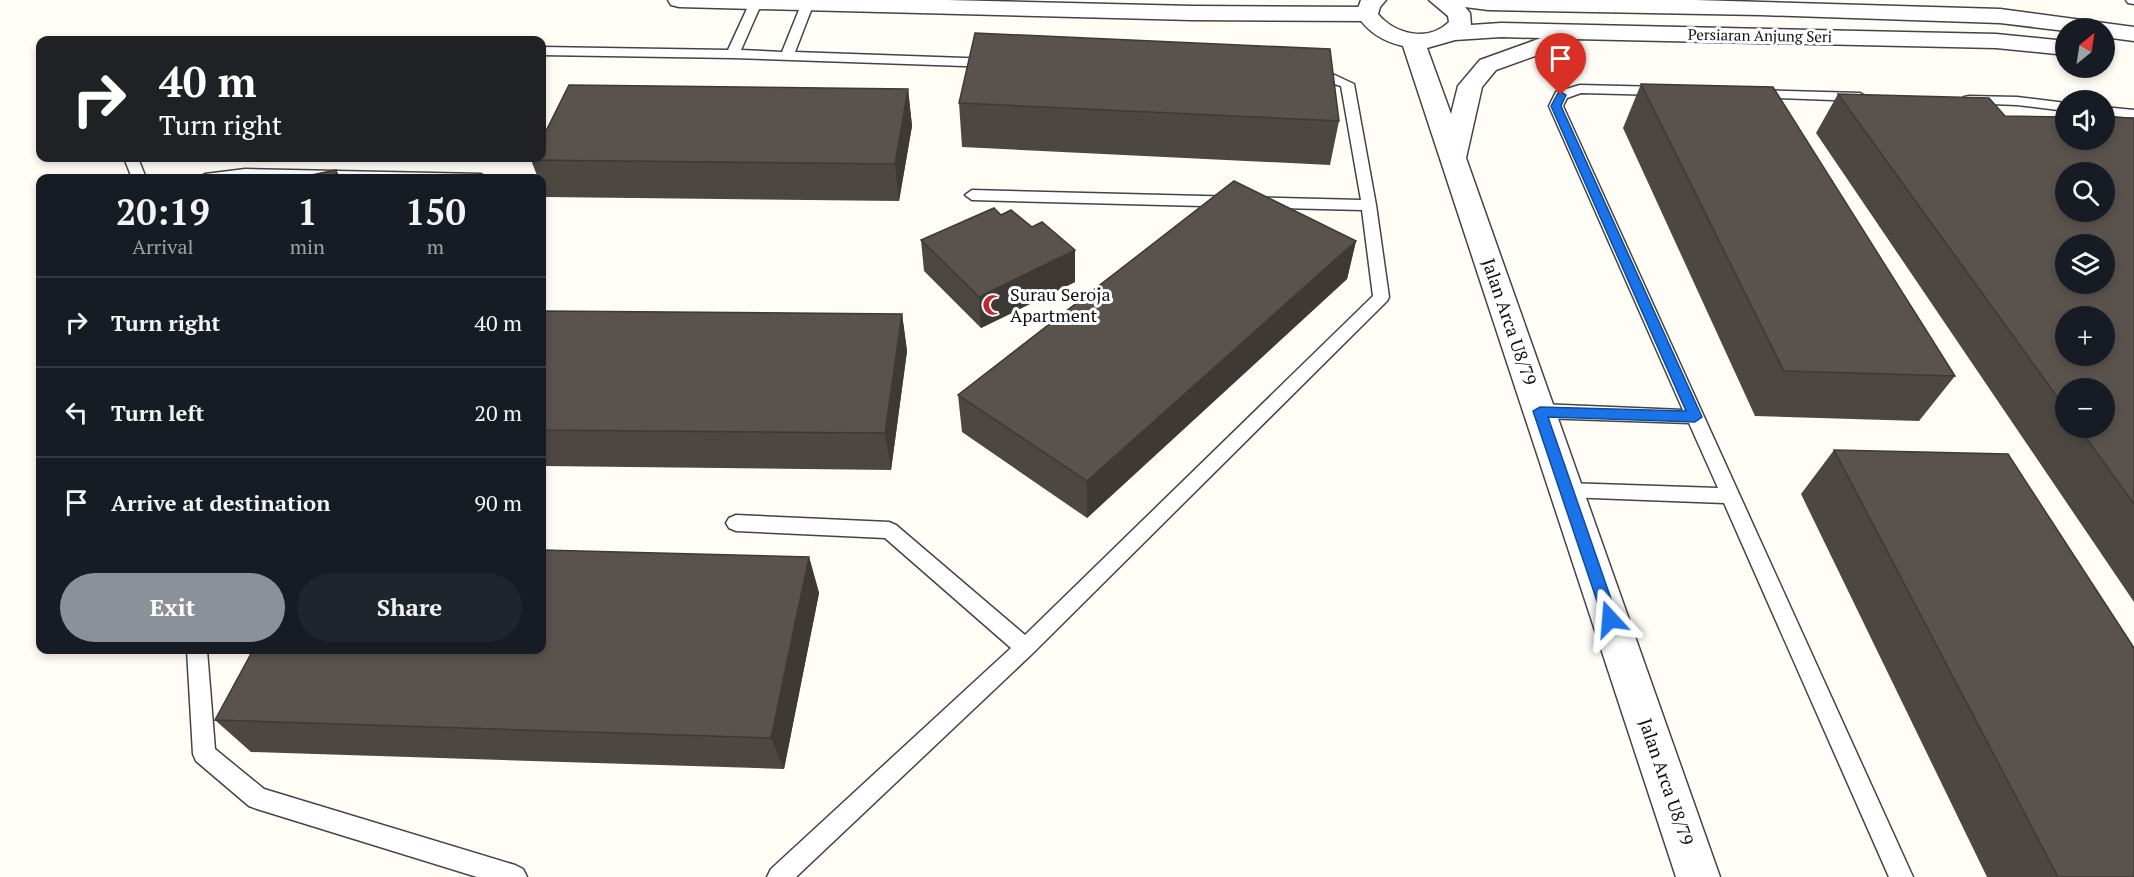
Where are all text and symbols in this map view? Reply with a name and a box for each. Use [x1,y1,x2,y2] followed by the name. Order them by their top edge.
[2055,18,2115,78] north arrow
[2055,18,2115,438] map controls
[1688,24,1832,46] street label: Persiaran Anjung Seri
[1535,33,1586,95] pin
[1544,42,1577,75] icon: arrive
[159,53,257,109] text: 40 m
[60,60,138,138] icon: right
[2055,90,2115,150] button: sound
[159,107,282,143] text: Turn right
[2055,162,2115,222] button: search
[116,188,210,235] text: 20:19
[297,188,318,235] text: 1
[405,188,466,235] text: 150
[132,233,194,260] text: Arrival
[290,233,325,260] text: min
[427,233,444,260] text: m
[2055,234,2115,294] button: layers
[1477,255,1543,388] street label: Jalan Arca U8/79
[1010,282,1111,327] place label: Surau Seroja Apartment
[981,293,1005,317] mosque icon: Surau Seroja Apartment
[60,306,93,339] icon: right
[2055,306,2115,366] button: +
[111,308,220,337] text: Turn right
[474,308,522,337] text: 40 m
[2055,378,2115,438] button: −
[60,396,93,429] icon: left
[111,398,204,427] text: Turn left
[474,398,522,427] text: 20 m
[60,486,93,519] icon: arrive
[111,488,330,517] text: Arrive at destination
[474,488,522,517] text: 90 m
[60,573,285,642] button: Exit
[297,573,522,642] button: Share
[1578,587,1642,651] position arrow
[1634,715,1700,848] street label: Jalan Arca U8/79

